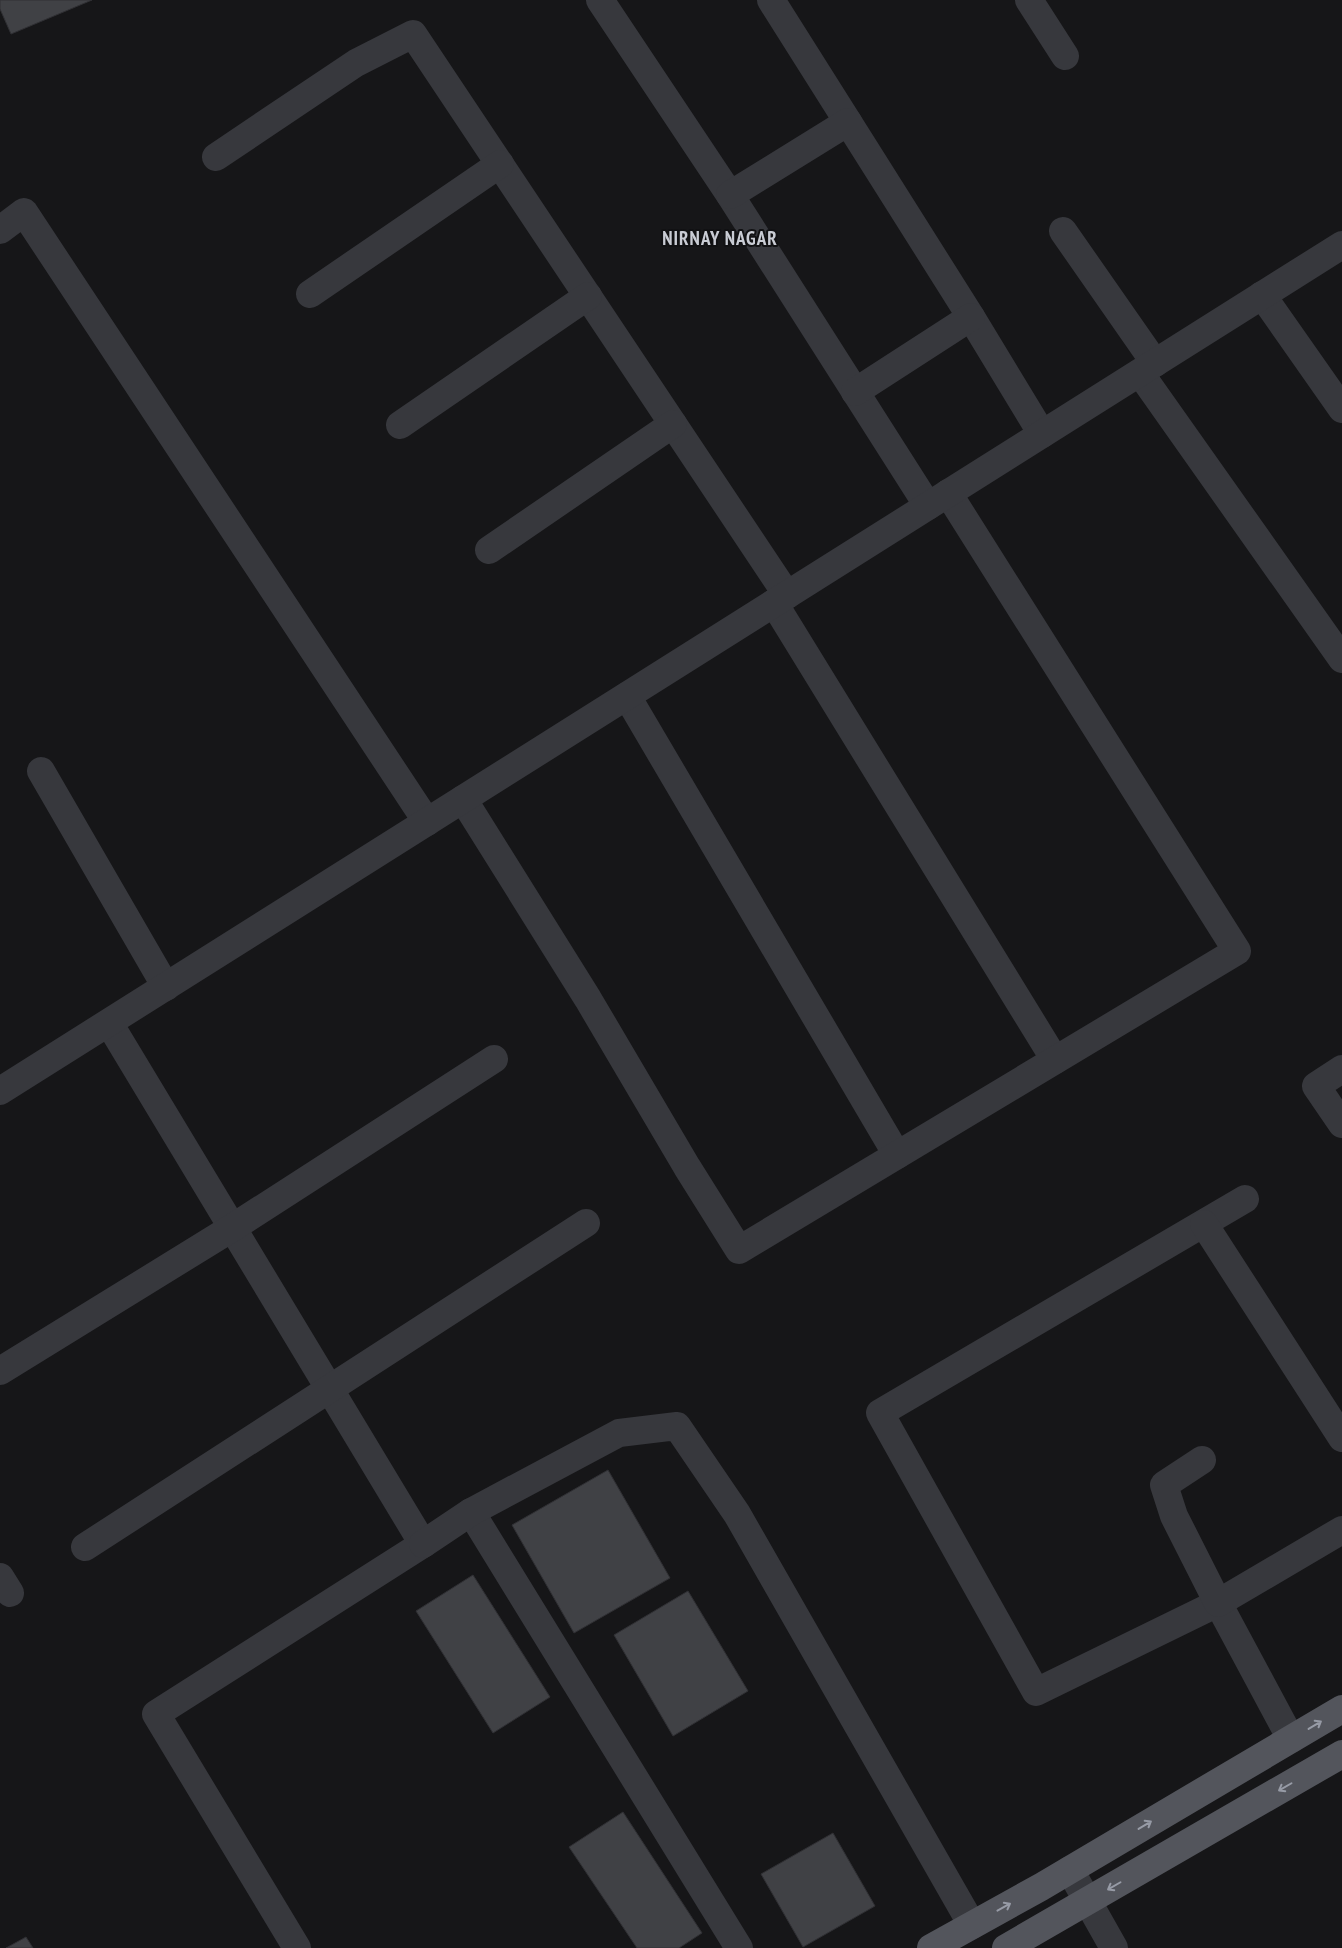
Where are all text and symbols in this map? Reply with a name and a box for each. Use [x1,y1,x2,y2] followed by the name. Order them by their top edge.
[662,226,778,250] district label: NIRNAY NAGAR
[1307,1719,1321,1729] one-way arrow
[1278,1782,1292,1792] one-way arrow
[1137,1820,1151,1830] one-way arrow
[1107,1881,1121,1891] one-way arrow
[997,1902,1012,1912] one-way arrow

